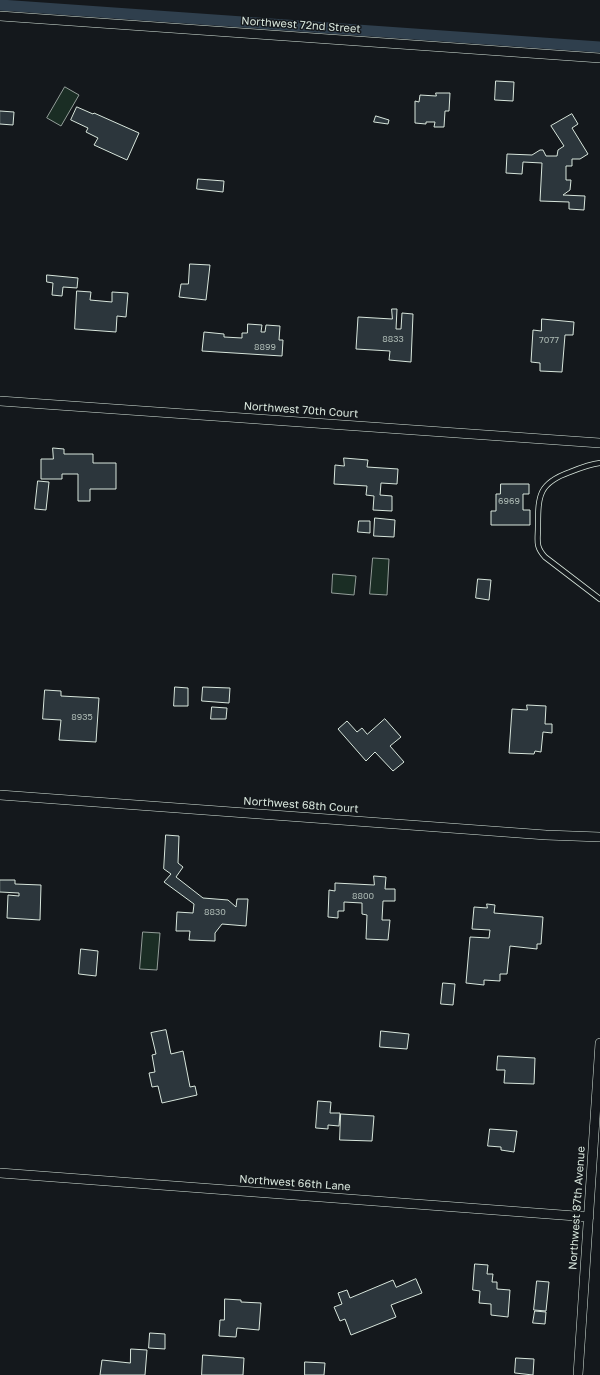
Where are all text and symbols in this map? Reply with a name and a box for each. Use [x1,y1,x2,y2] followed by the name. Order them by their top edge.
[241,14,361,36] street label: Northwest 72nd Street
[382,334,404,344] house number: 8833
[539,335,559,345] house number: 7077
[254,342,276,352] house number: 8899
[243,399,359,421] street label: Northwest 70th Court
[498,496,520,506] house number: 6969
[71,712,93,722] house number: 8935
[243,794,359,816] street label: Northwest 68th Court
[352,891,374,901] house number: 8800
[204,907,226,917] house number: 8830
[566,1146,588,1270] street label: Northwest 87th Avenue
[239,1173,351,1193] street label: Northwest 66th Lane

